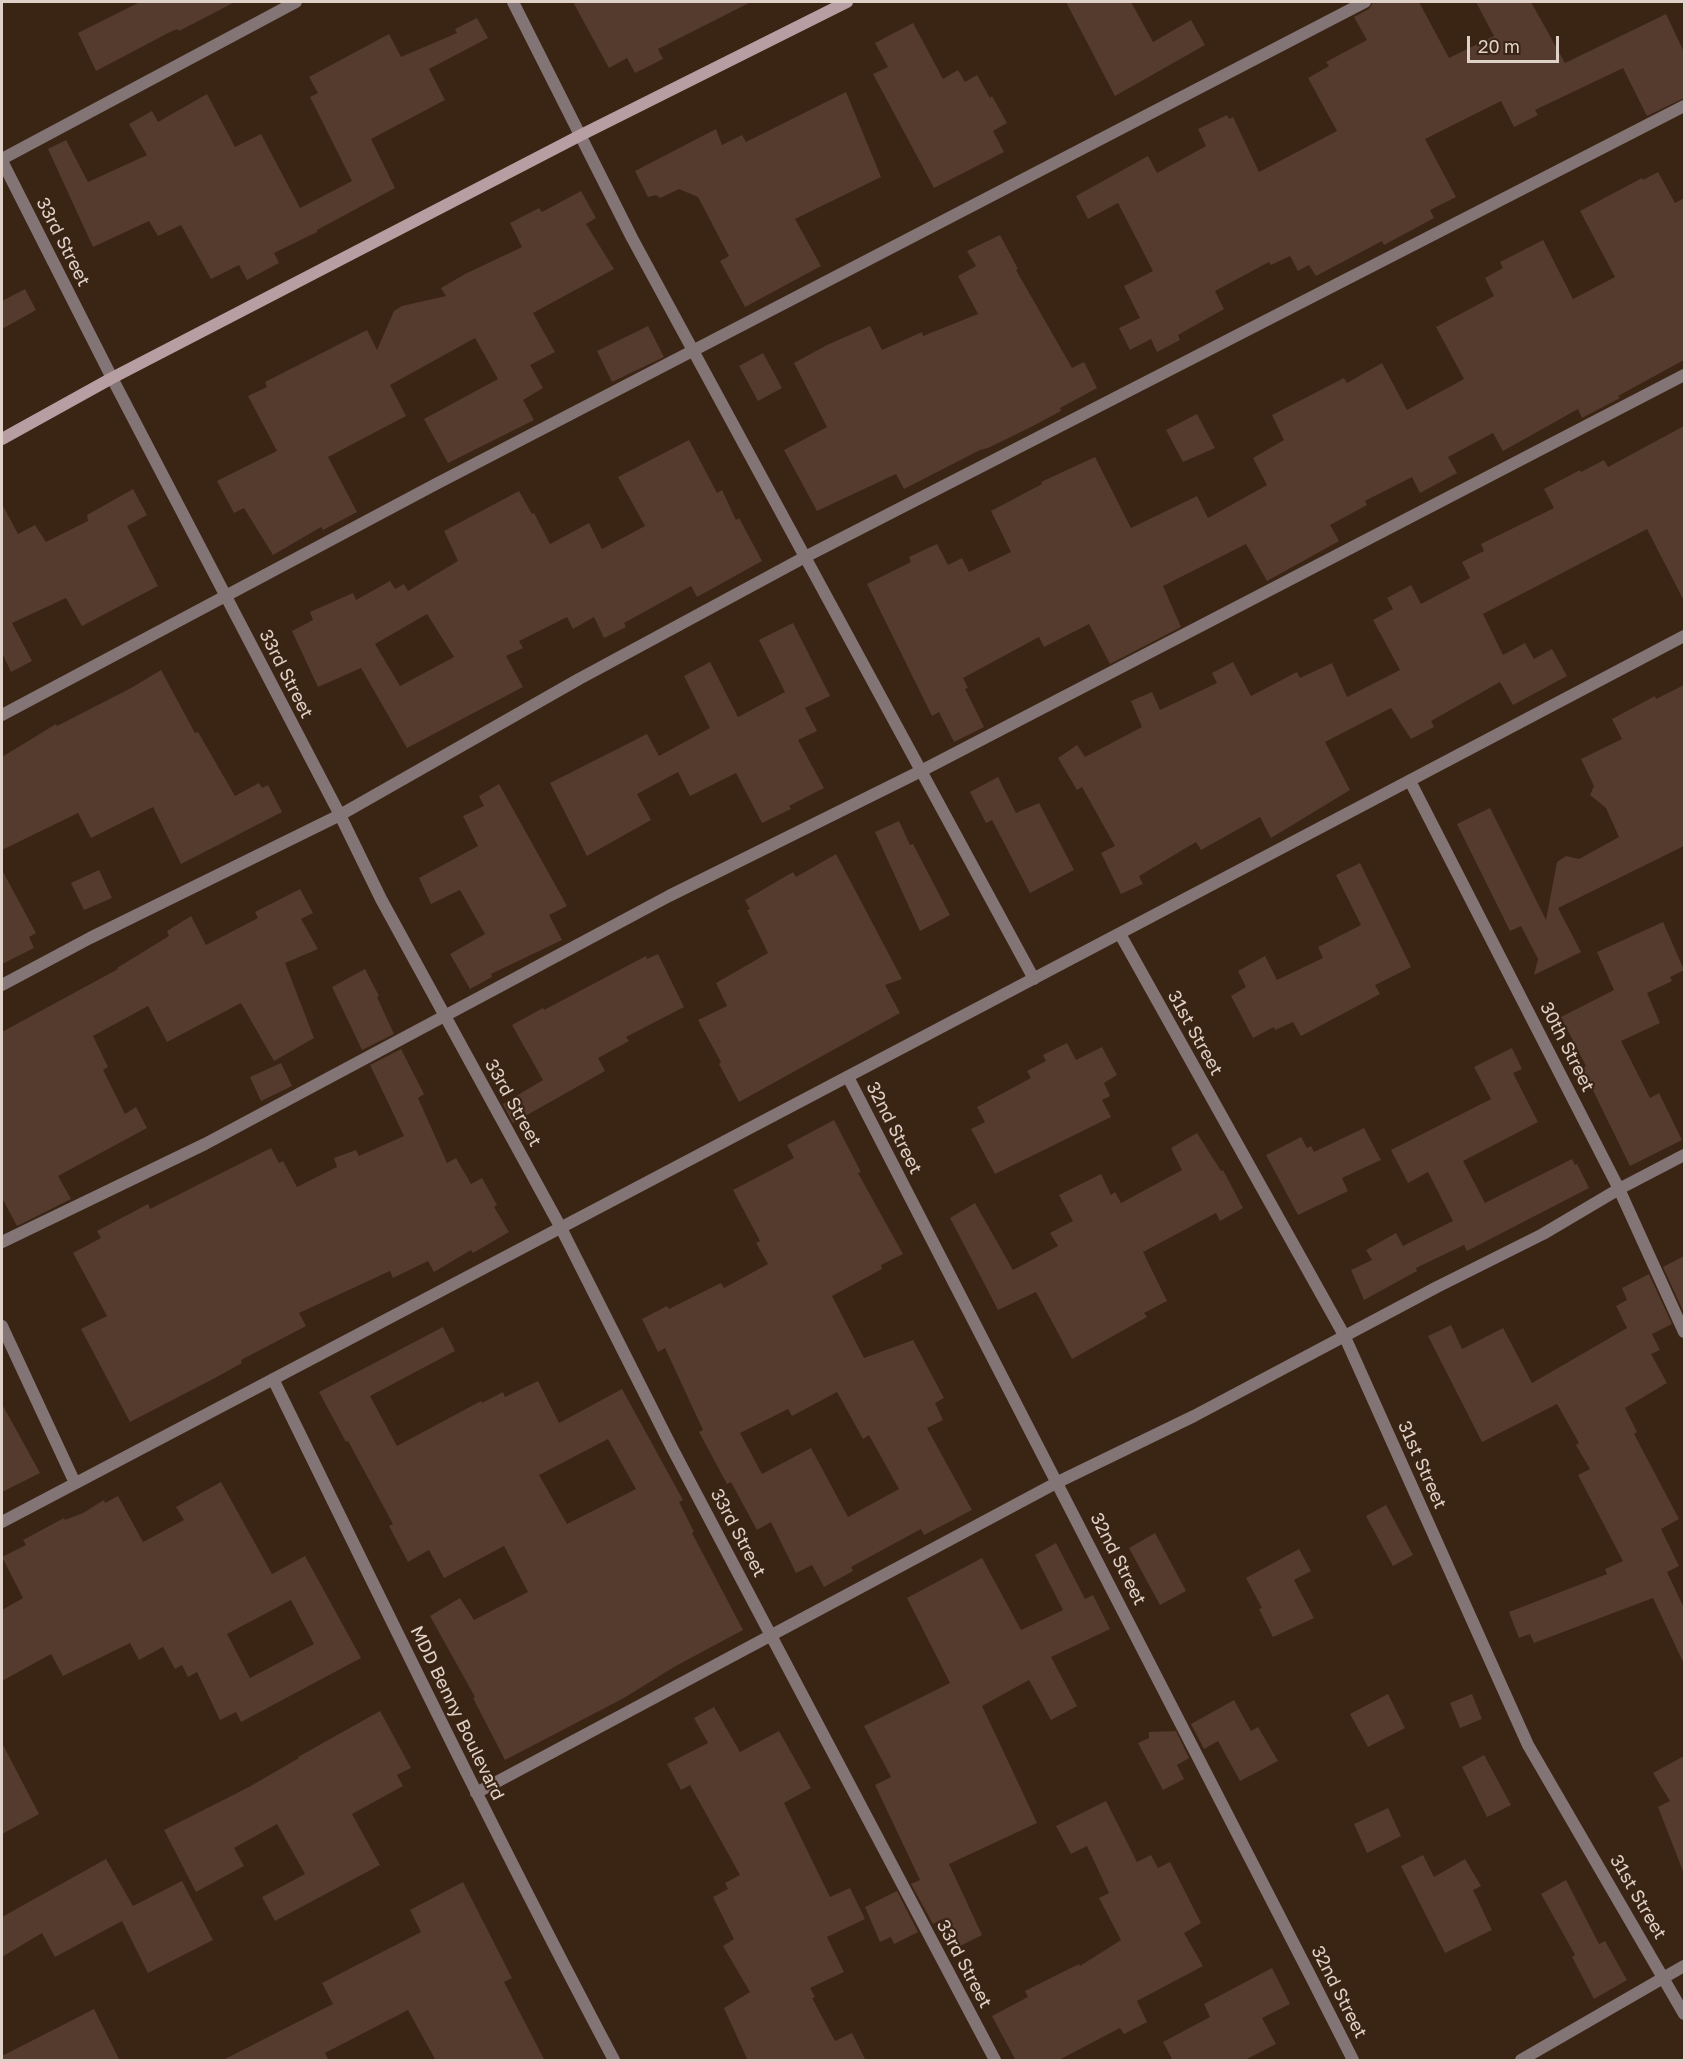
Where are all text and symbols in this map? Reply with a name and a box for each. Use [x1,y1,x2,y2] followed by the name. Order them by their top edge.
[1470,24,1562,62] scale bar
[1478,35,1520,57] text: 20 m
[31,194,95,290] street label: 33rd Street
[254,626,318,722] street label: 33rd Street
[1163,987,1227,1079] street label: 31st Street
[1535,999,1599,1095] street label: 30th Street
[480,1055,546,1151] street label: 33rd Street
[861,1078,927,1178] street label: 32nd Street
[1393,1418,1451,1512] street label: 31st Street
[706,1485,770,1581] street label: 33rd Street
[1085,1509,1151,1609] street label: 32nd Street
[405,1622,509,1804] street label: MDD Benny Boulevard
[1605,1851,1671,1943] street label: 31st Street
[932,1916,996,2012] street label: 33rd Street
[1306,1942,1372,2042] street label: 32nd Street

